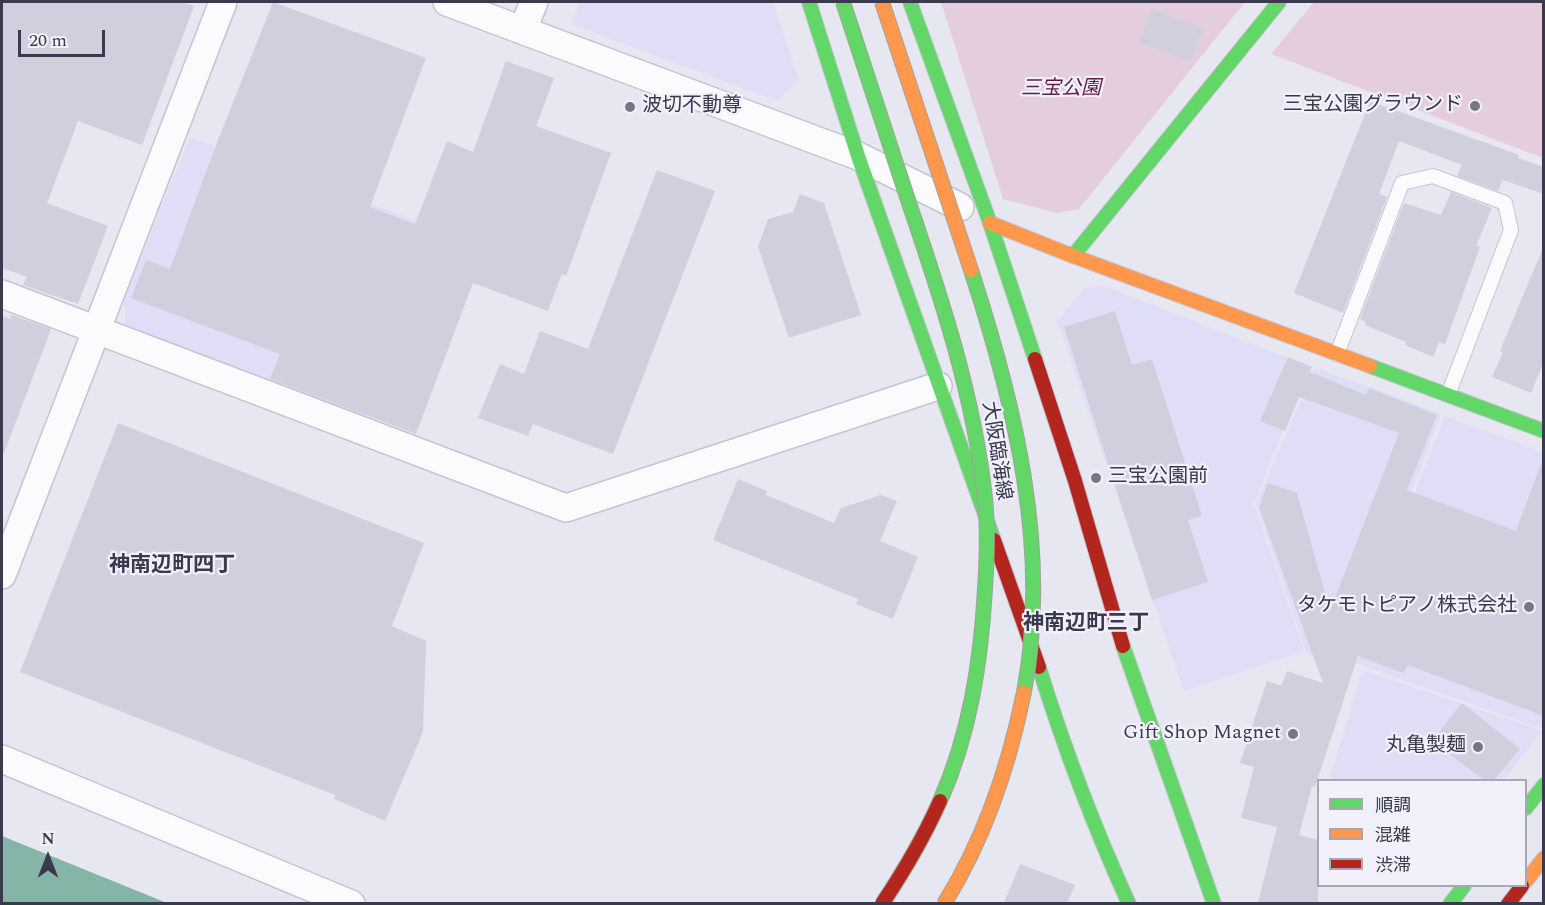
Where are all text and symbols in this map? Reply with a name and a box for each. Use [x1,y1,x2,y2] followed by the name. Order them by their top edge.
[21,18,108,56] scale bar
[29,27,67,54] text: 20 m
[1021,78,1101,102] park label: 三宝公園
[1283,94,1463,118] place label: 三宝公園グラウンド
[642,95,742,119] place label: 波切不動尊
[1468,99,1482,113] marker: 三宝公園グラウンド
[623,100,637,114] marker: 波切不動尊
[975,400,1015,502] street label: 大阪臨海線
[1108,466,1208,490] place label: 三宝公園前
[1089,471,1103,485] marker: 三宝公園前
[109,554,235,580] district label: 神南辺町四丁
[1297,595,1517,619] place label: タケモトピアノ株式会社
[1522,600,1536,614] marker: タケモトピアノ株式会社
[1023,612,1149,638] district label: 神南辺町三丁
[1123,722,1281,746] place label: Gift Shop Magnet
[1286,727,1300,741] marker: Gift Shop Magnet
[1386,735,1466,759] place label: 丸亀製麺
[1471,740,1485,754] marker: 丸亀製麺
[1317,779,1527,887] legend
[1375,792,1411,819] text: 順調
[1375,822,1411,849] text: 混雑
[18,827,78,887] north arrow
[41,827,55,851] text: N
[1375,852,1411,879] text: 渋滞

